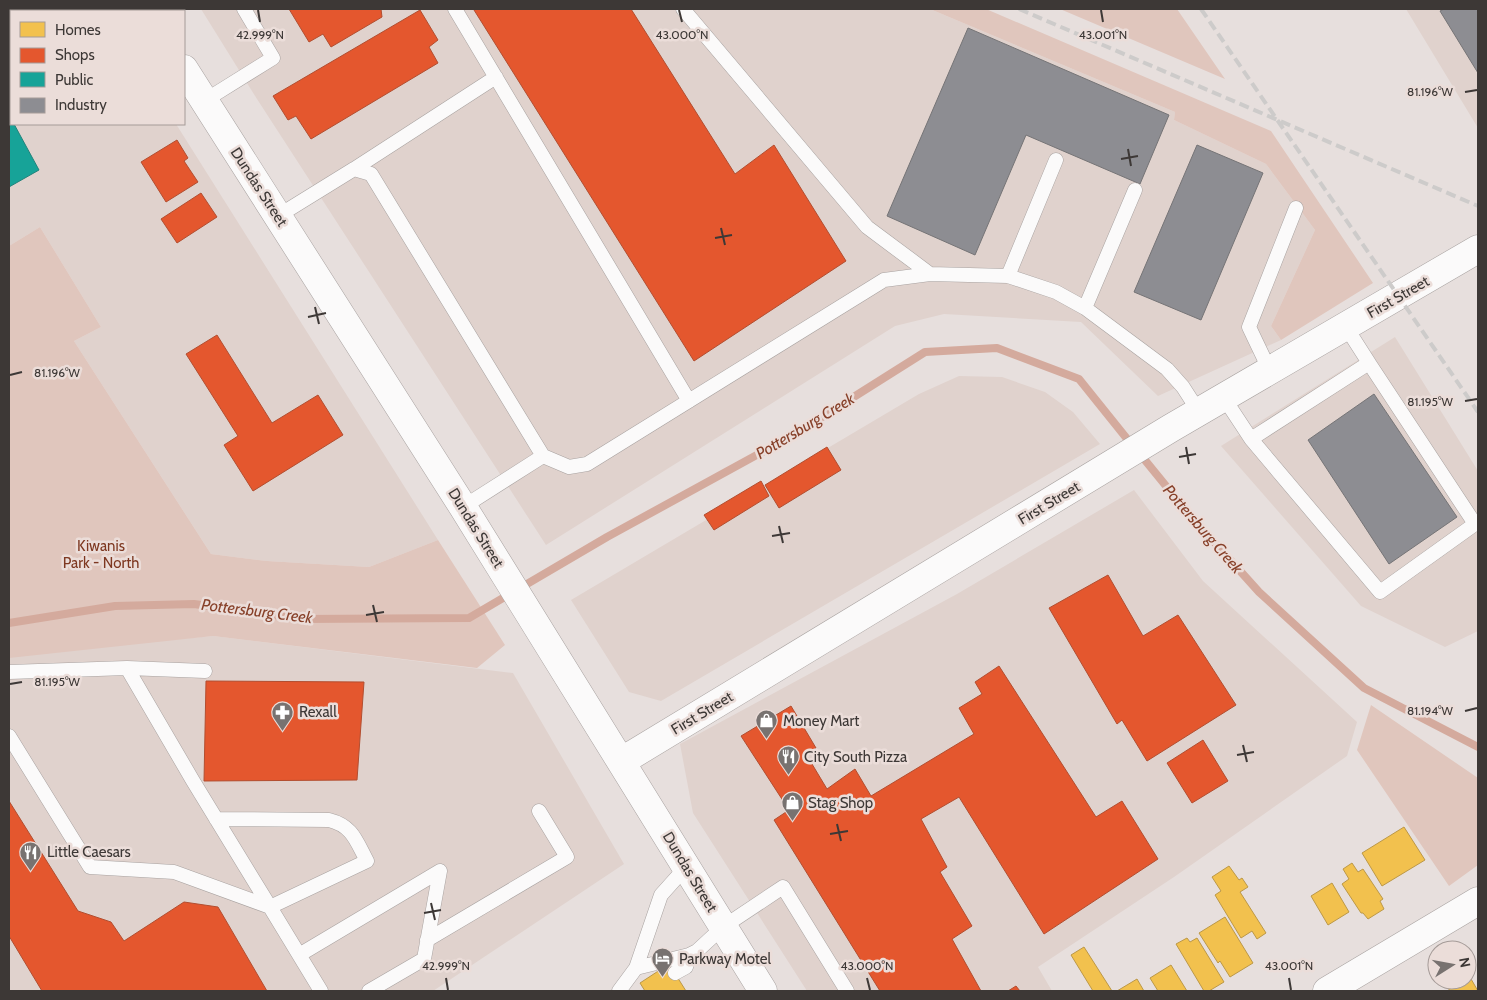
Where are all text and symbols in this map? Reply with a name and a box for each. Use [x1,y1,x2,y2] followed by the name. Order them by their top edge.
[10,10,185,125] legend
[55,21,101,39] text: Homes
[236,27,284,42] text: 42.999°N
[656,27,708,42] text: 43.000°N
[1079,27,1127,42] text: 43.001°N
[55,46,95,64] text: Shops
[55,71,93,89] text: Public
[1407,84,1454,99] text: 81.196°W
[55,96,107,114] text: Industry
[227,144,291,230] street label: Dundas Street
[1364,272,1432,322] street label: First Street
[34,365,81,380] text: 81.196°W
[752,388,859,463] water label: Pottersburg Creek
[1407,394,1453,409] text: 81.195°W
[1015,478,1083,528] street label: First Street
[1159,481,1248,578] water label: Pottersburg Creek
[444,485,508,571] street label: Dundas Street
[63,537,139,572] park label: Kiwanis Park - North
[200,595,315,627] water label: Pottersburg Creek
[34,674,80,689] text: 81.195°W
[668,688,736,738] street label: First Street
[271,700,295,731] pharmacy icon: Rexall
[299,703,337,721] place label: Rexall
[1407,703,1454,718] text: 81.194°W
[755,709,779,740] shop icon: Money Mart
[783,712,859,730] place label: Money Mart
[776,745,800,776] restaurant icon: City South Pizza
[804,748,908,766] place label: City South Pizza
[780,791,804,822] shop icon: Stag Shop
[808,794,873,812] place label: Stag Shop
[659,828,721,916] street label: Dundas Street
[19,840,43,871] restaurant icon: Little Caesars
[47,843,131,861] place label: Little Caesars
[1427,940,1477,990] north arrow
[651,947,675,978] hotel icon: Parkway Motel
[679,950,772,968] place label: Parkway Motel
[1455,956,1475,969] text: N
[422,958,470,973] text: 42.999°N
[841,958,893,973] text: 43.000°N
[1265,958,1313,973] text: 43.001°N

